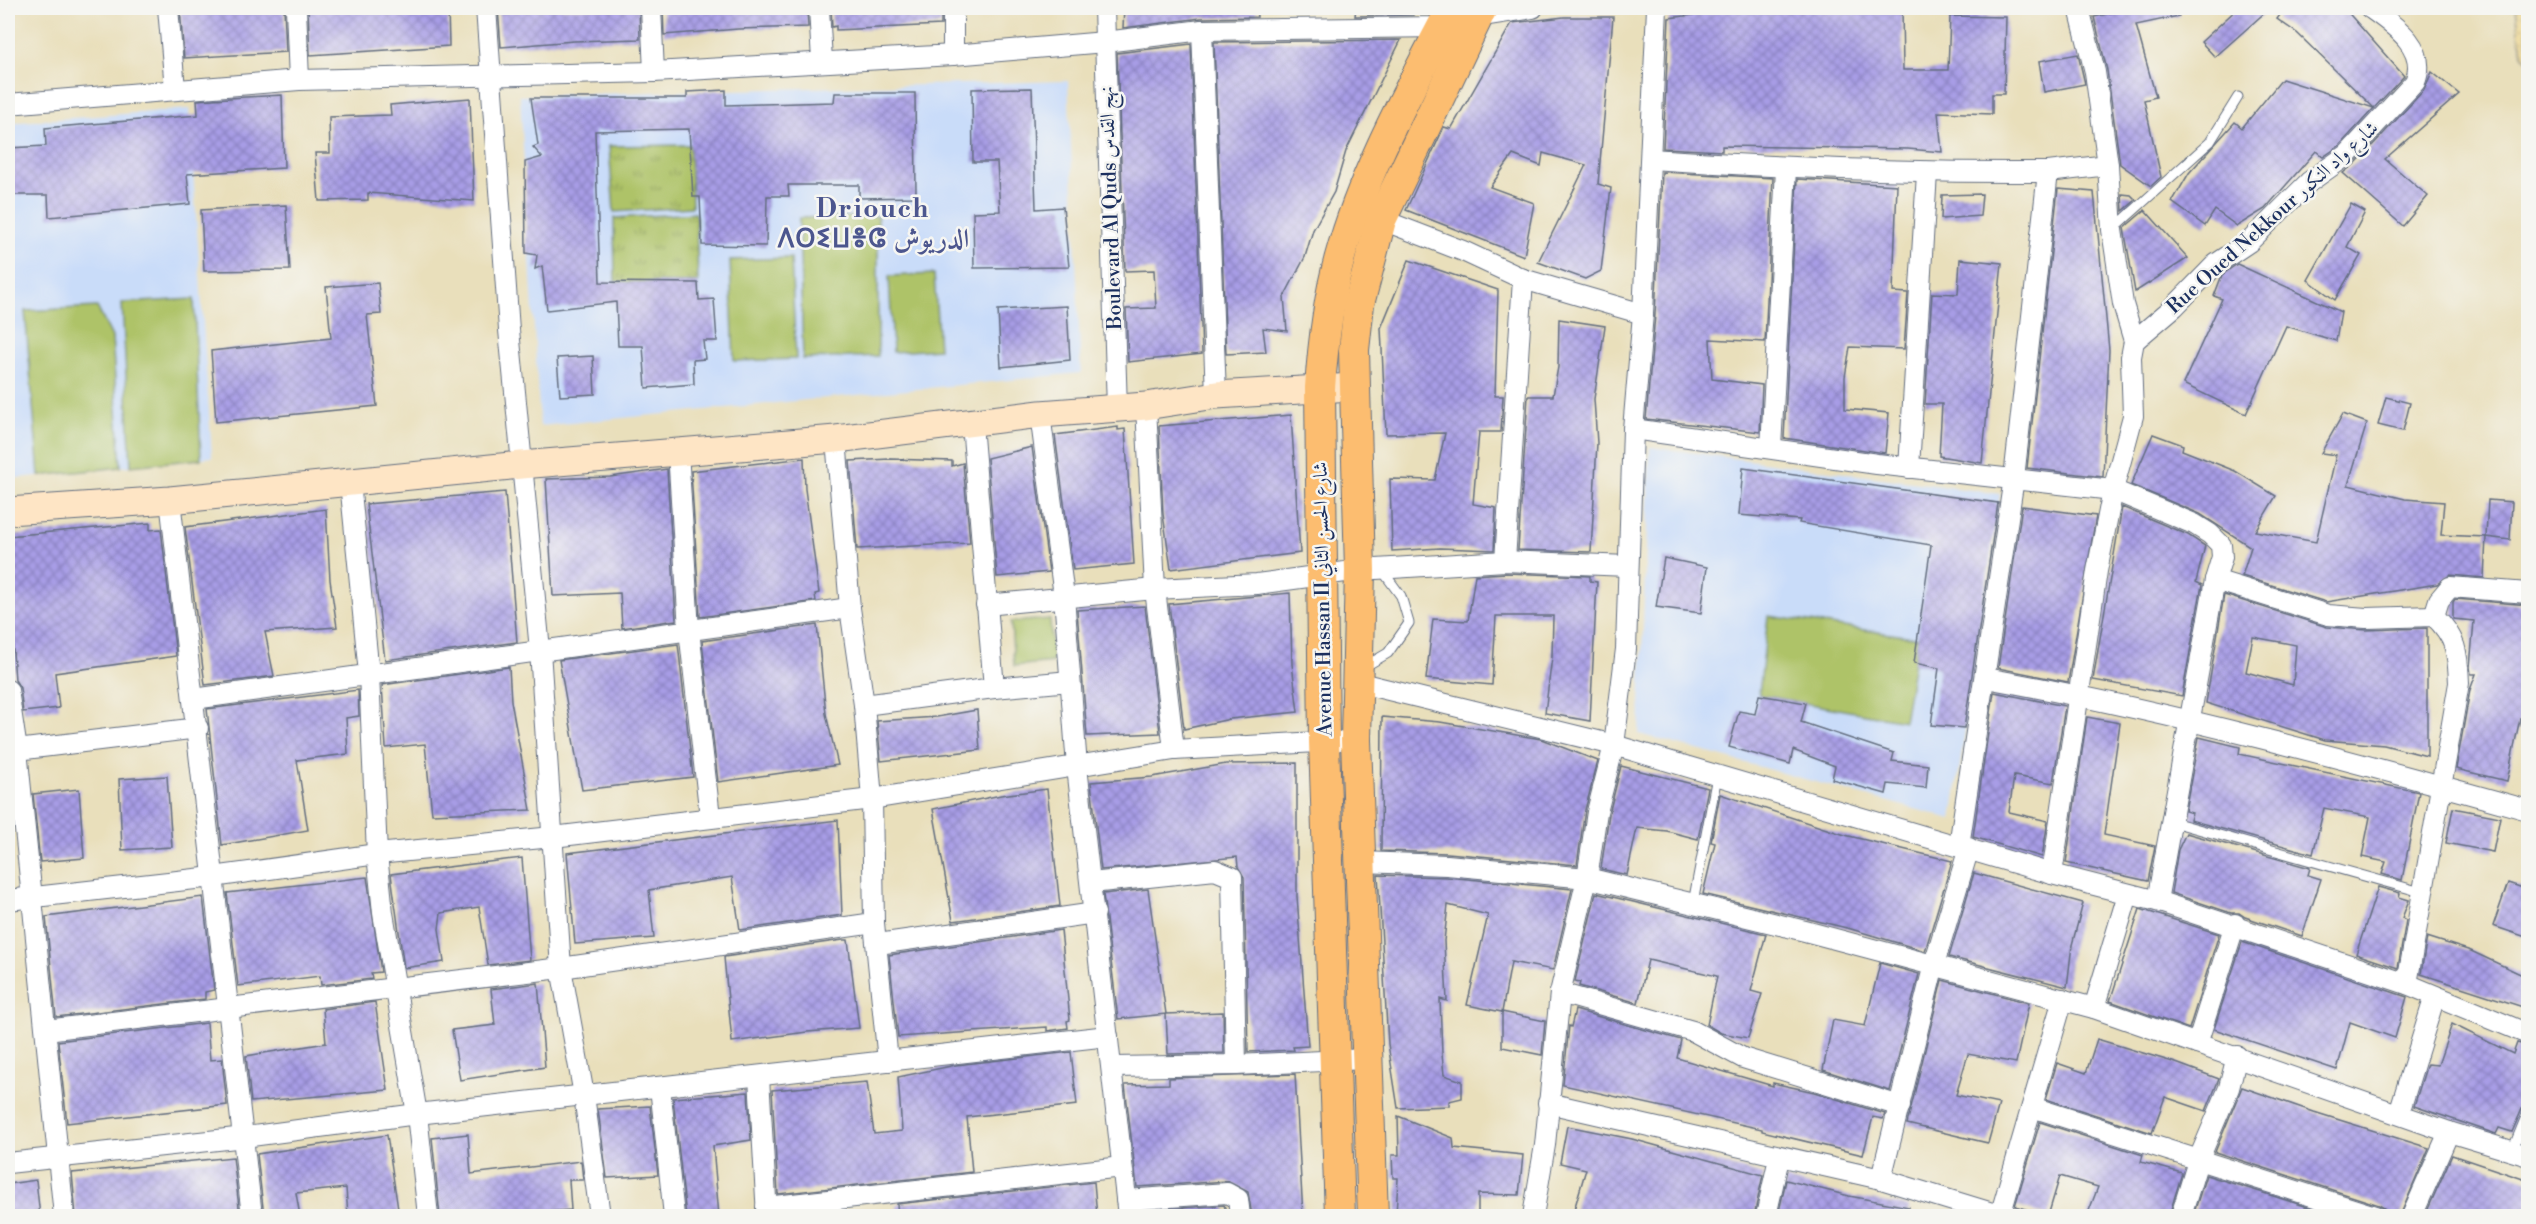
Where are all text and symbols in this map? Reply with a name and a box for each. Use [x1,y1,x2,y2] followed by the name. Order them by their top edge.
[1095,86,1132,331] street label: Boulevard Al Quds نهج القدس
[2162,116,2387,323] street label: Rue Oued Nekkour شارع واد النکور
[777,193,969,255] district label: Driouch ⴷⵔⵉⵡⴻⵛ الدريوش
[1309,461,1342,738] street label: Avenue Hassan II شارع الحسن الثاني

